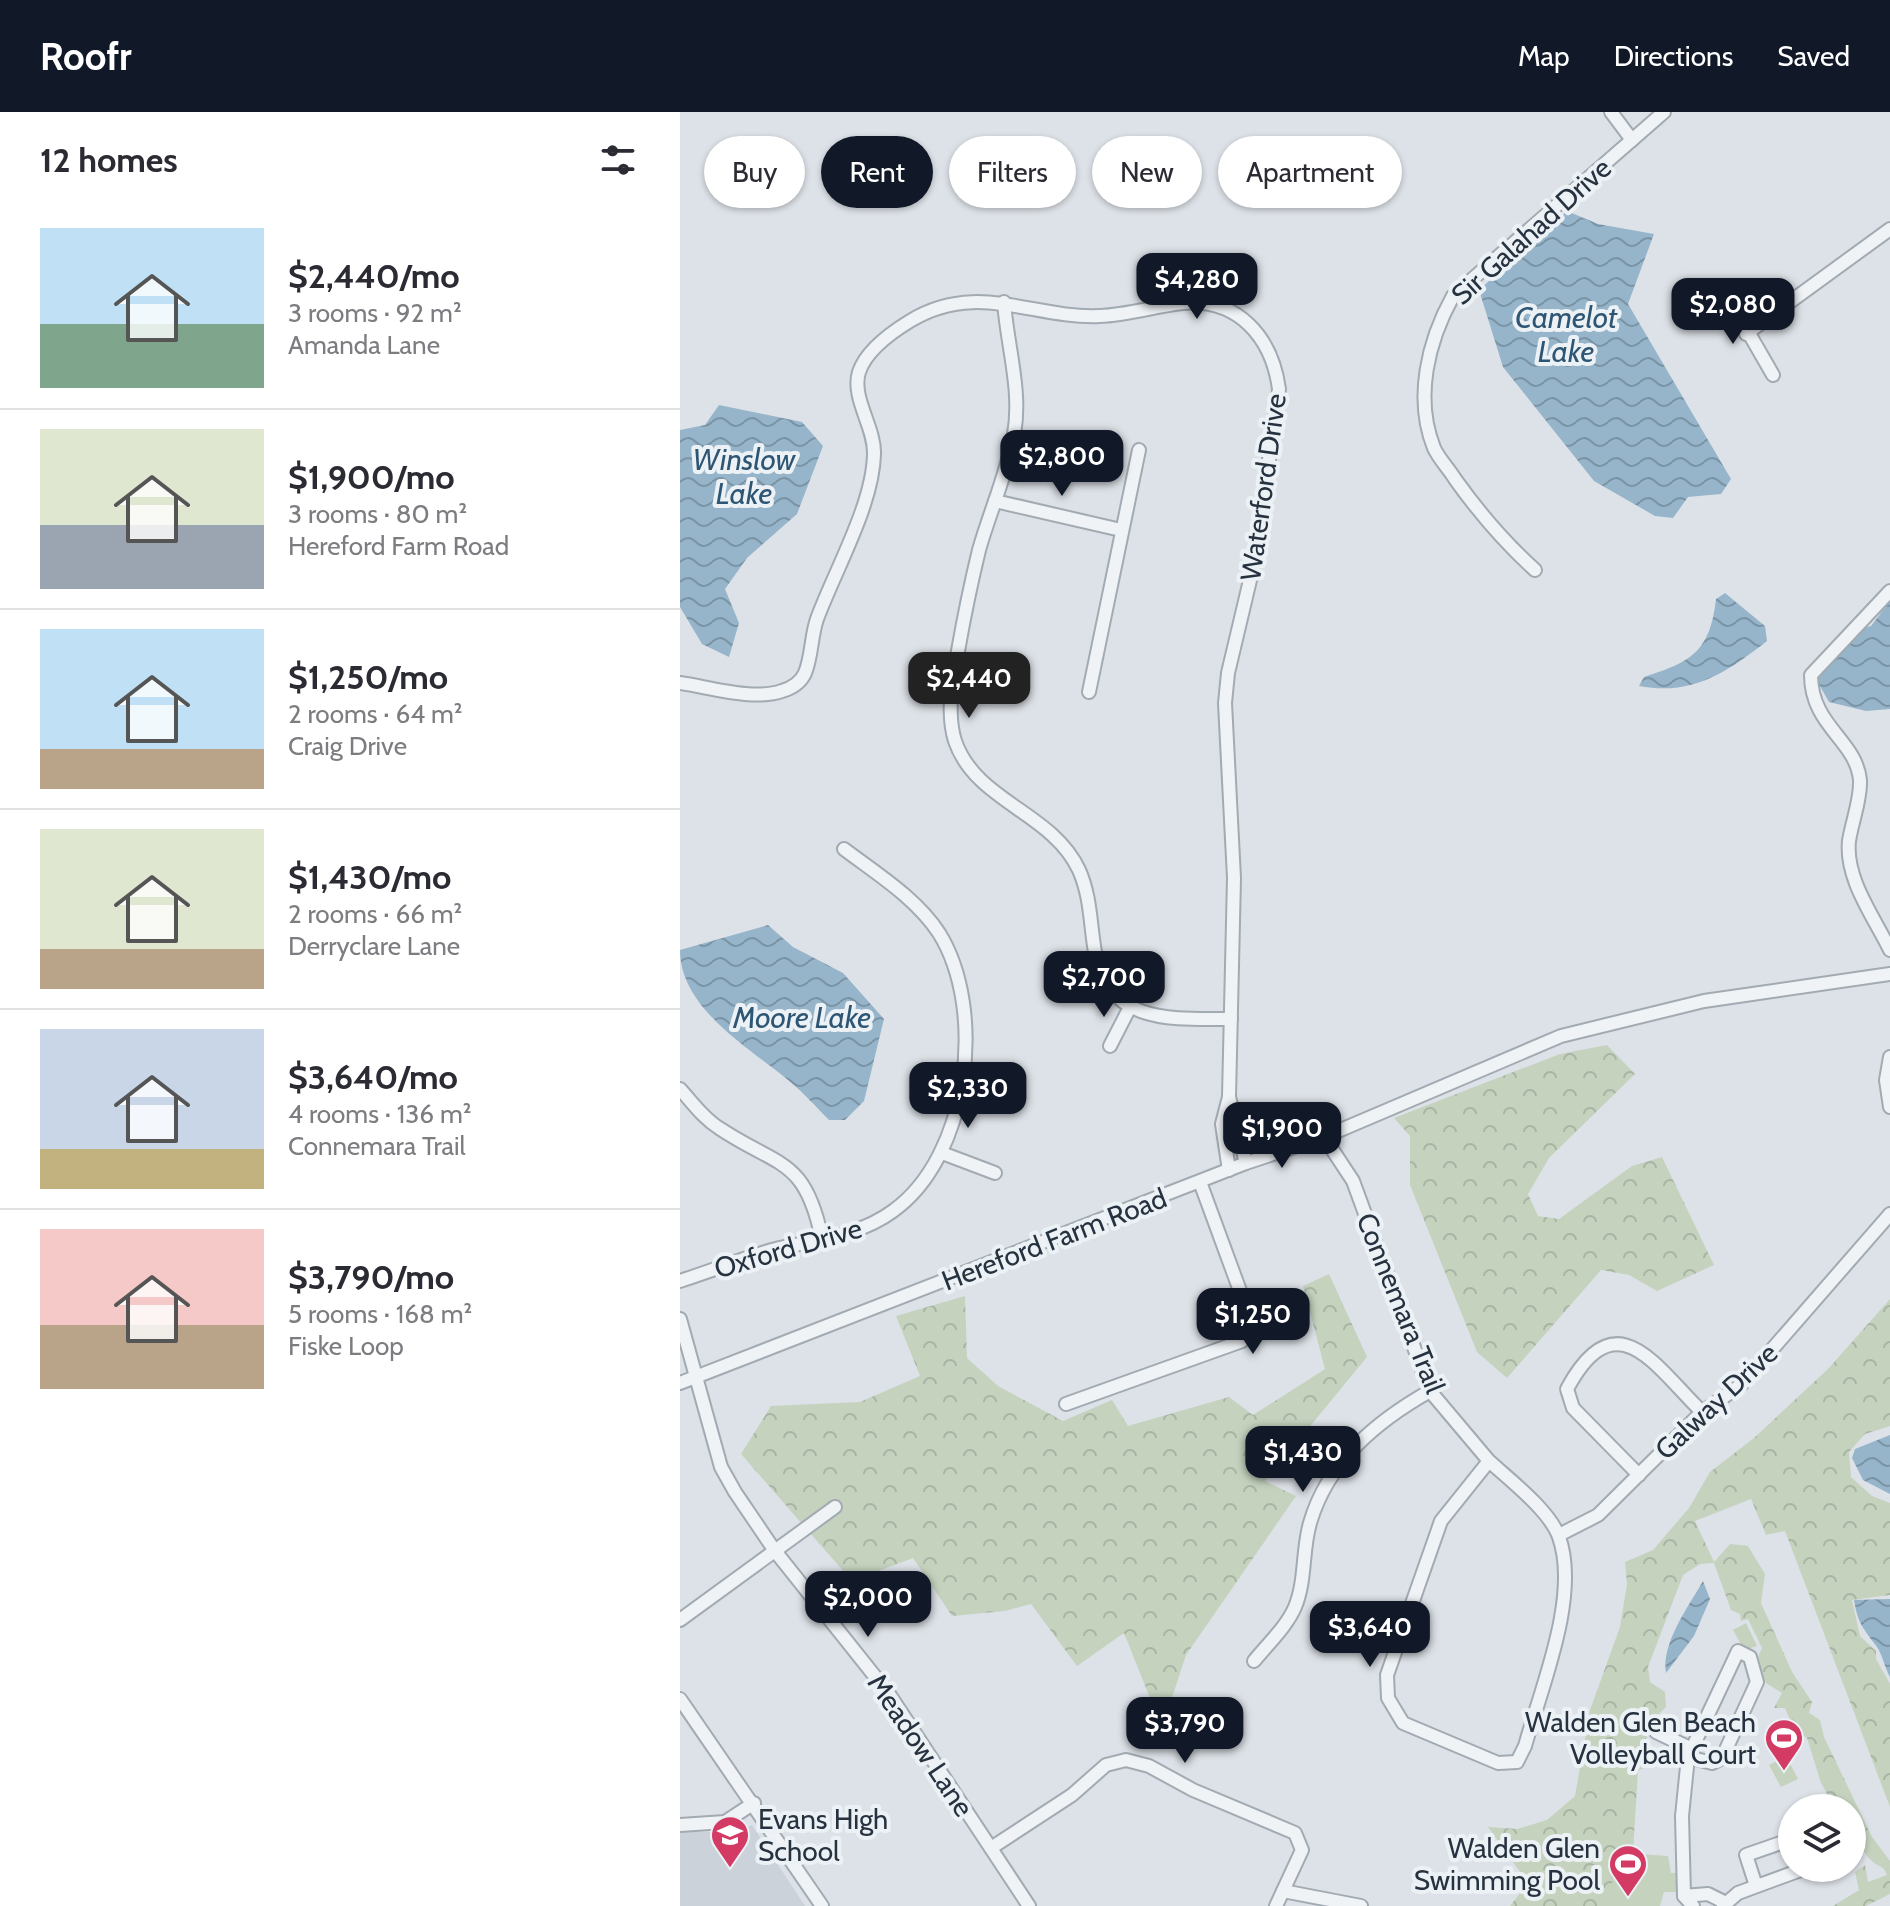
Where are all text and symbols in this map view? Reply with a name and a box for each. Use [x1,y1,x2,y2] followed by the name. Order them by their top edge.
[40,33,132,80] text: Roofr
[1518,39,1570,73] text: Map
[1614,39,1733,73] text: Directions
[1777,39,1850,73] text: Saved
[704,136,805,208] chip: Buy
[821,136,933,208] chip: Rent
[949,136,1076,208] chip: Filters
[1092,136,1202,208] chip: New
[1218,136,1402,208] chip: Apartment
[596,138,640,182] icon: filters
[40,139,178,181] text: 12 homes
[1444,151,1618,311] street label: Sir Galahad Drive
[1132,253,1262,321] pin: $4,280
[288,255,460,297] text: $2,440/mo
[104,260,200,356] icon: home
[1154,263,1240,295] text: $4,280
[1668,278,1798,346] pin: $2,080
[1689,288,1777,320] text: $2,080
[288,297,462,329] text: 3 rooms · 92 m²
[1515,299,1618,370] water label: Camelot Lake
[288,329,440,361] text: Amanda Lane
[1233,391,1293,583] street label: Waterford Drive
[997,430,1127,498] pin: $2,800
[1018,440,1106,472] text: $2,800
[693,441,797,512] water label: Winslow Lake
[288,456,455,498] text: $1,900/mo
[104,461,200,557] icon: home
[288,498,467,530] text: 3 rooms · 80 m²
[288,530,509,562] text: Hereford Farm Road
[904,652,1034,720] pin: $2,440
[288,656,448,698] text: $1,250/mo
[104,661,200,757] icon: home
[926,662,1012,694] text: $2,440
[288,698,463,730] text: 2 rooms · 64 m²
[288,730,407,762] text: Craig Drive
[288,856,451,898] text: $1,430/mo
[104,861,200,957] icon: home
[288,898,462,930] text: 2 rooms · 66 m²
[288,930,460,962] text: Derryclare Lane
[1039,951,1169,1019] pin: $2,700
[1062,961,1146,993] text: $2,700
[732,999,871,1036] water label: Moore Lake
[288,1056,458,1098] text: $3,640/mo
[104,1061,200,1157] icon: home
[903,1062,1033,1130] pin: $2,330
[927,1072,1009,1104] text: $2,330
[288,1098,471,1130] text: 4 rooms · 136 m²
[1217,1102,1347,1170] pin: $1,900
[1241,1112,1323,1144] text: $1,900
[288,1130,466,1162] text: Connemara Trail
[937,1180,1171,1298] street label: Hereford Farm Road
[1349,1208,1453,1398] street label: Connemara Trail
[710,1211,866,1285] street label: Oxford Drive
[288,1256,454,1298] text: $3,790/mo
[104,1261,200,1357] icon: home
[1188,1288,1318,1356] pin: $1,250
[288,1298,472,1330] text: 5 rooms · 168 m²
[1215,1298,1291,1330] text: $1,250
[288,1330,404,1362] text: Fiske Loop
[1648,1336,1784,1466] street label: Galway Drive
[1238,1426,1368,1494] pin: $1,430
[1263,1436,1343,1468] text: $1,430
[803,1571,933,1639] pin: $2,000
[823,1581,913,1613] text: $2,000
[1305,1601,1435,1669] pin: $3,640
[1328,1611,1412,1643] text: $3,640
[861,1667,981,1823] street label: Meadow Lane
[1120,1697,1250,1765] pin: $3,790
[1525,1705,1756,1771] place label: Walden Glen Beach Volleyball Court
[1144,1707,1226,1739] text: $3,790
[1763,1717,1805,1772] sports icon: Walden Glen Beach Volleyball Court
[1778,1794,1866,1882] map controls
[1778,1794,1866,1882] button: layers
[758,1802,888,1868] place label: Evans High School
[709,1814,751,1869] school or university icon: Evans High School
[1414,1831,1600,1897] place label: Walden Glen Swimming Pool
[1607,1843,1649,1898] sports icon: Walden Glen Swimming Pool

